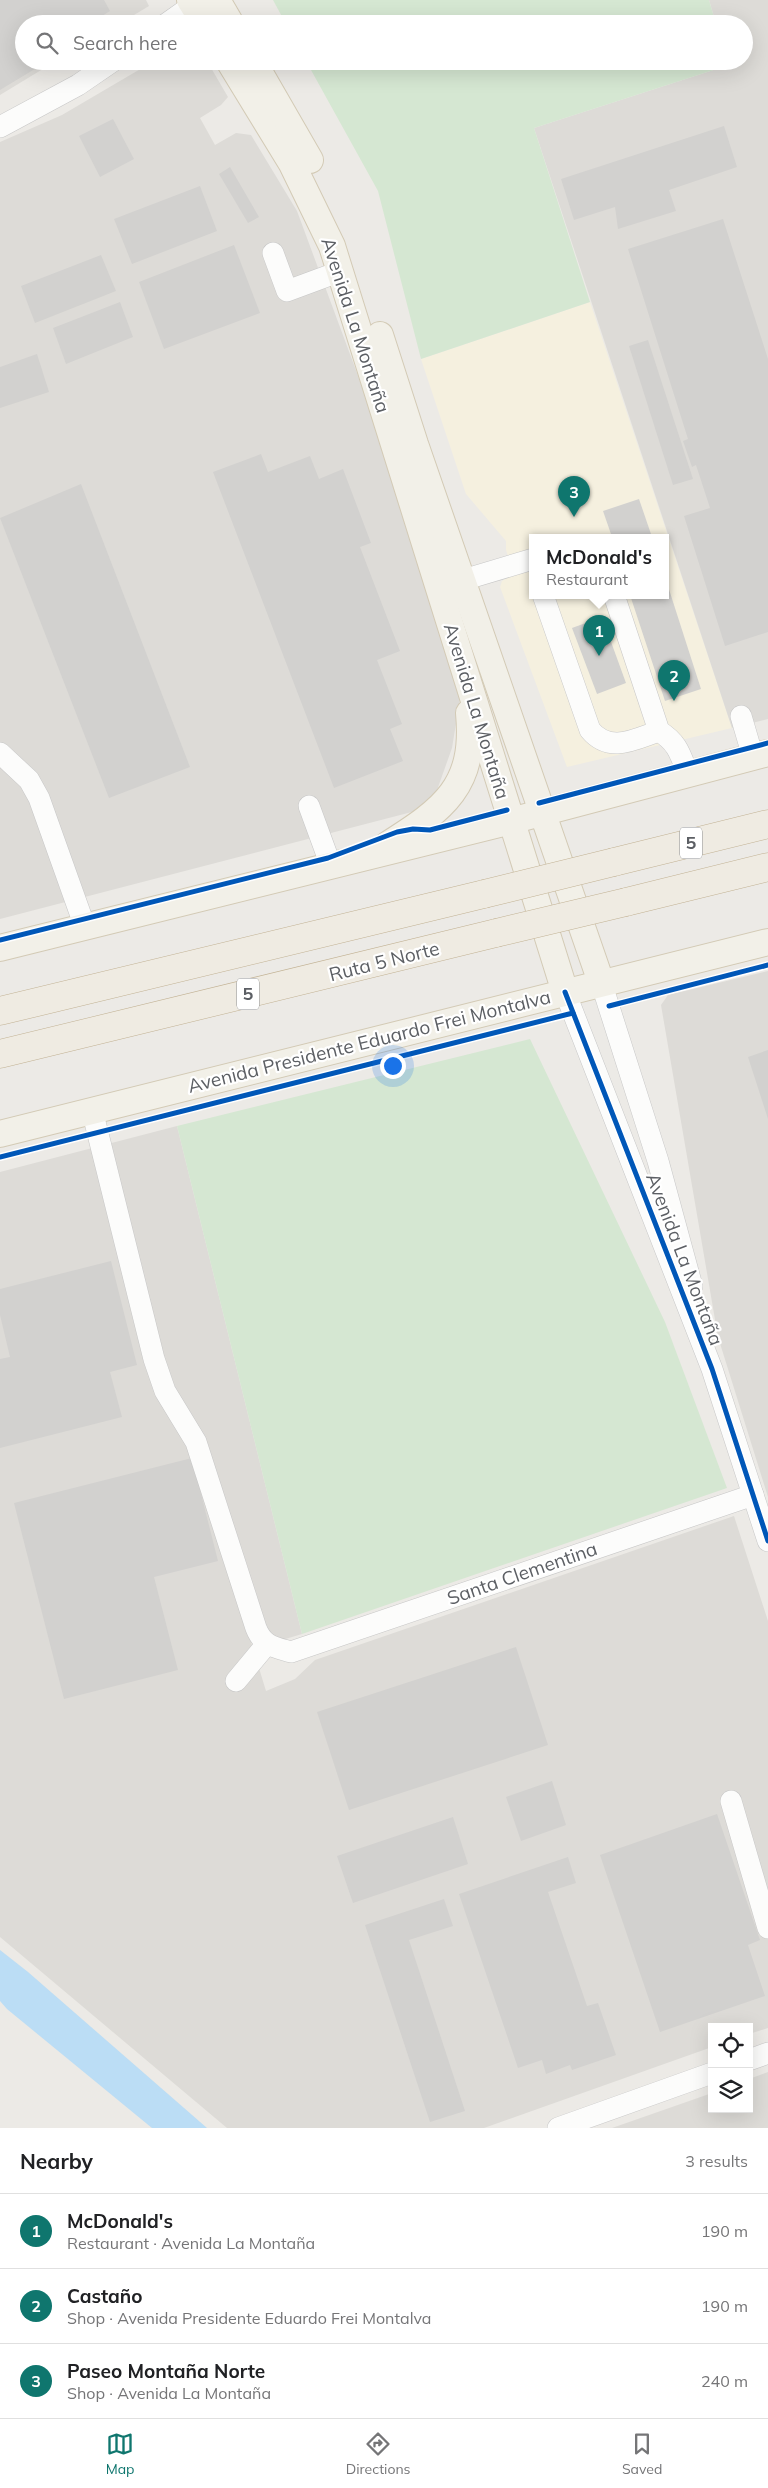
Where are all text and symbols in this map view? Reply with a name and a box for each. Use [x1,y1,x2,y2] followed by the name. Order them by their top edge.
[15,15,753,70] search box
[33,29,61,57] icon: search
[73,31,177,55] text: Search here
[316,234,396,416] street label: Avenida La Montaña
[558,476,590,517] pin: 3
[529,534,669,599] popup
[546,545,652,569] text: McDonald's
[546,569,628,589] text: Restaurant
[583,615,615,656] pin: 1
[439,620,515,802] street label: Avenida La Montaña
[658,660,690,701] pin: 2
[680,828,702,858] road number: 5
[326,936,442,986] street label: Ruta 5 Norte
[237,979,259,1010] road number: 5
[185,984,553,1098] street label: Avenida Presidente Eduardo Frei Montalva
[380,1053,406,1079] your location
[641,1169,729,1349] street label: Avenida La Montaña
[444,1536,600,1610] street label: Santa Clementina
[708,2023,753,2113] map controls
[708,2023,753,2068] button: locate
[708,2068,753,2113] button: layers
[20,2148,93,2174] text: Nearby
[685,2151,748,2171] text: 3 results
[67,2209,173,2233] text: McDonald's
[31,2221,41,2241] text: 1
[701,2221,748,2241] text: 190 m
[67,2233,315,2253] text: Restaurant · Avenida La Montaña
[67,2284,143,2308] text: Castaño
[31,2296,41,2316] text: 2
[701,2296,748,2316] text: 190 m
[67,2308,431,2328] text: Shop · Avenida Presidente Eduardo Frei Montalva
[67,2359,265,2383] text: Paseo Montaña Norte
[31,2371,41,2391] text: 3
[701,2371,748,2391] text: 240 m
[67,2383,271,2403] text: Shop · Avenida La Montaña
[106,2430,134,2478] tab: Map
[346,2430,411,2478] tab: Directions
[622,2430,662,2478] tab: Saved

